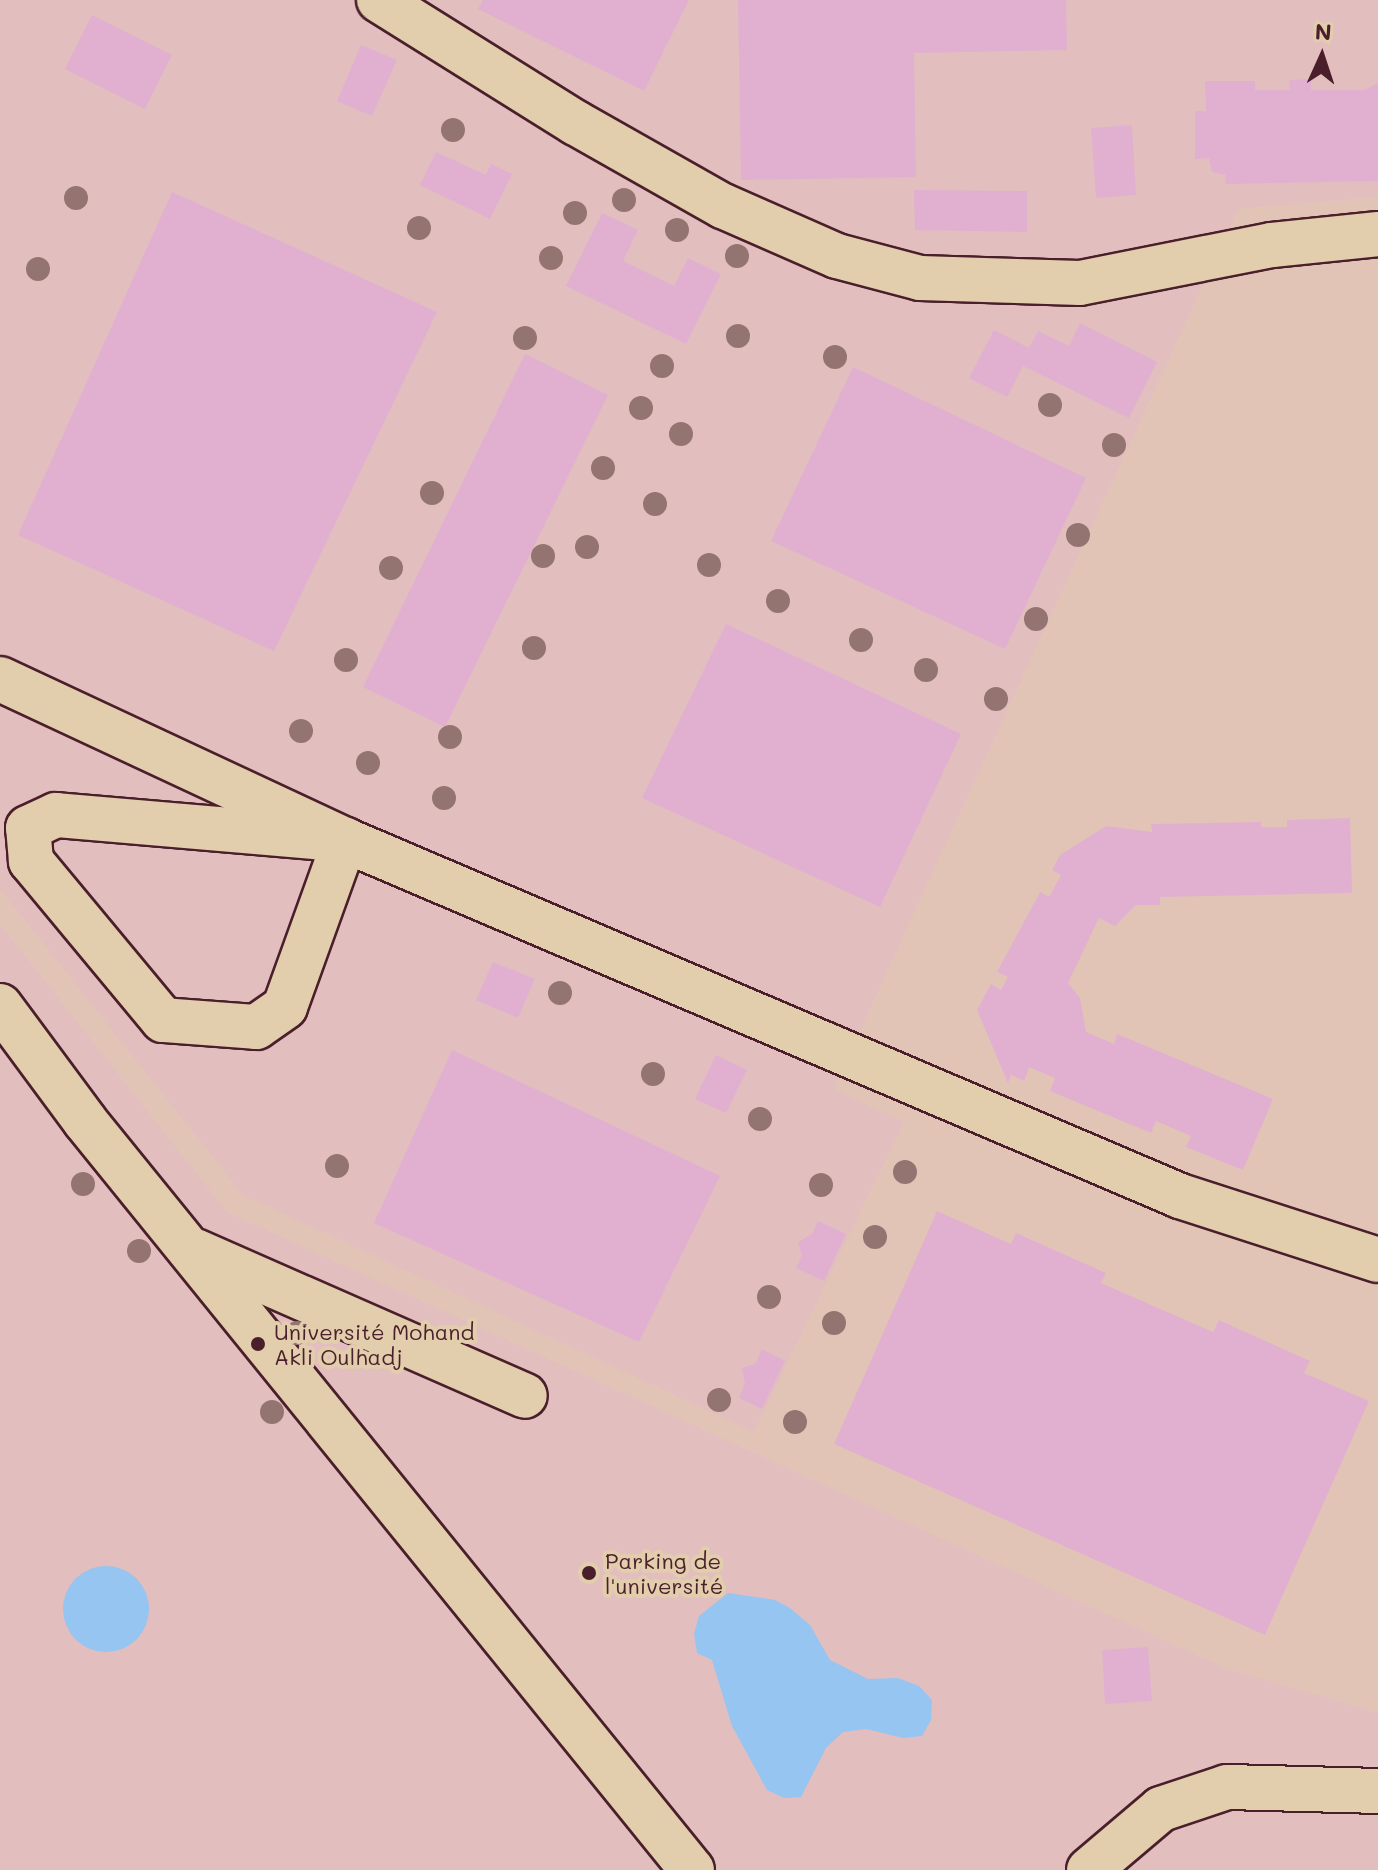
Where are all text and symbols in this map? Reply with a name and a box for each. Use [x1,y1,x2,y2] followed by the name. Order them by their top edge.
[1282,16,1362,96] north arrow
[1314,17,1332,46] text: N
[274,1318,474,1370] place label: Université Mohand Akli Oulhadj
[249,1335,267,1353] marker: Université Mohand Akli Oulhadj
[605,1547,723,1598] place label: Parking de l'université
[580,1564,598,1582] marker: Parking de l'université

